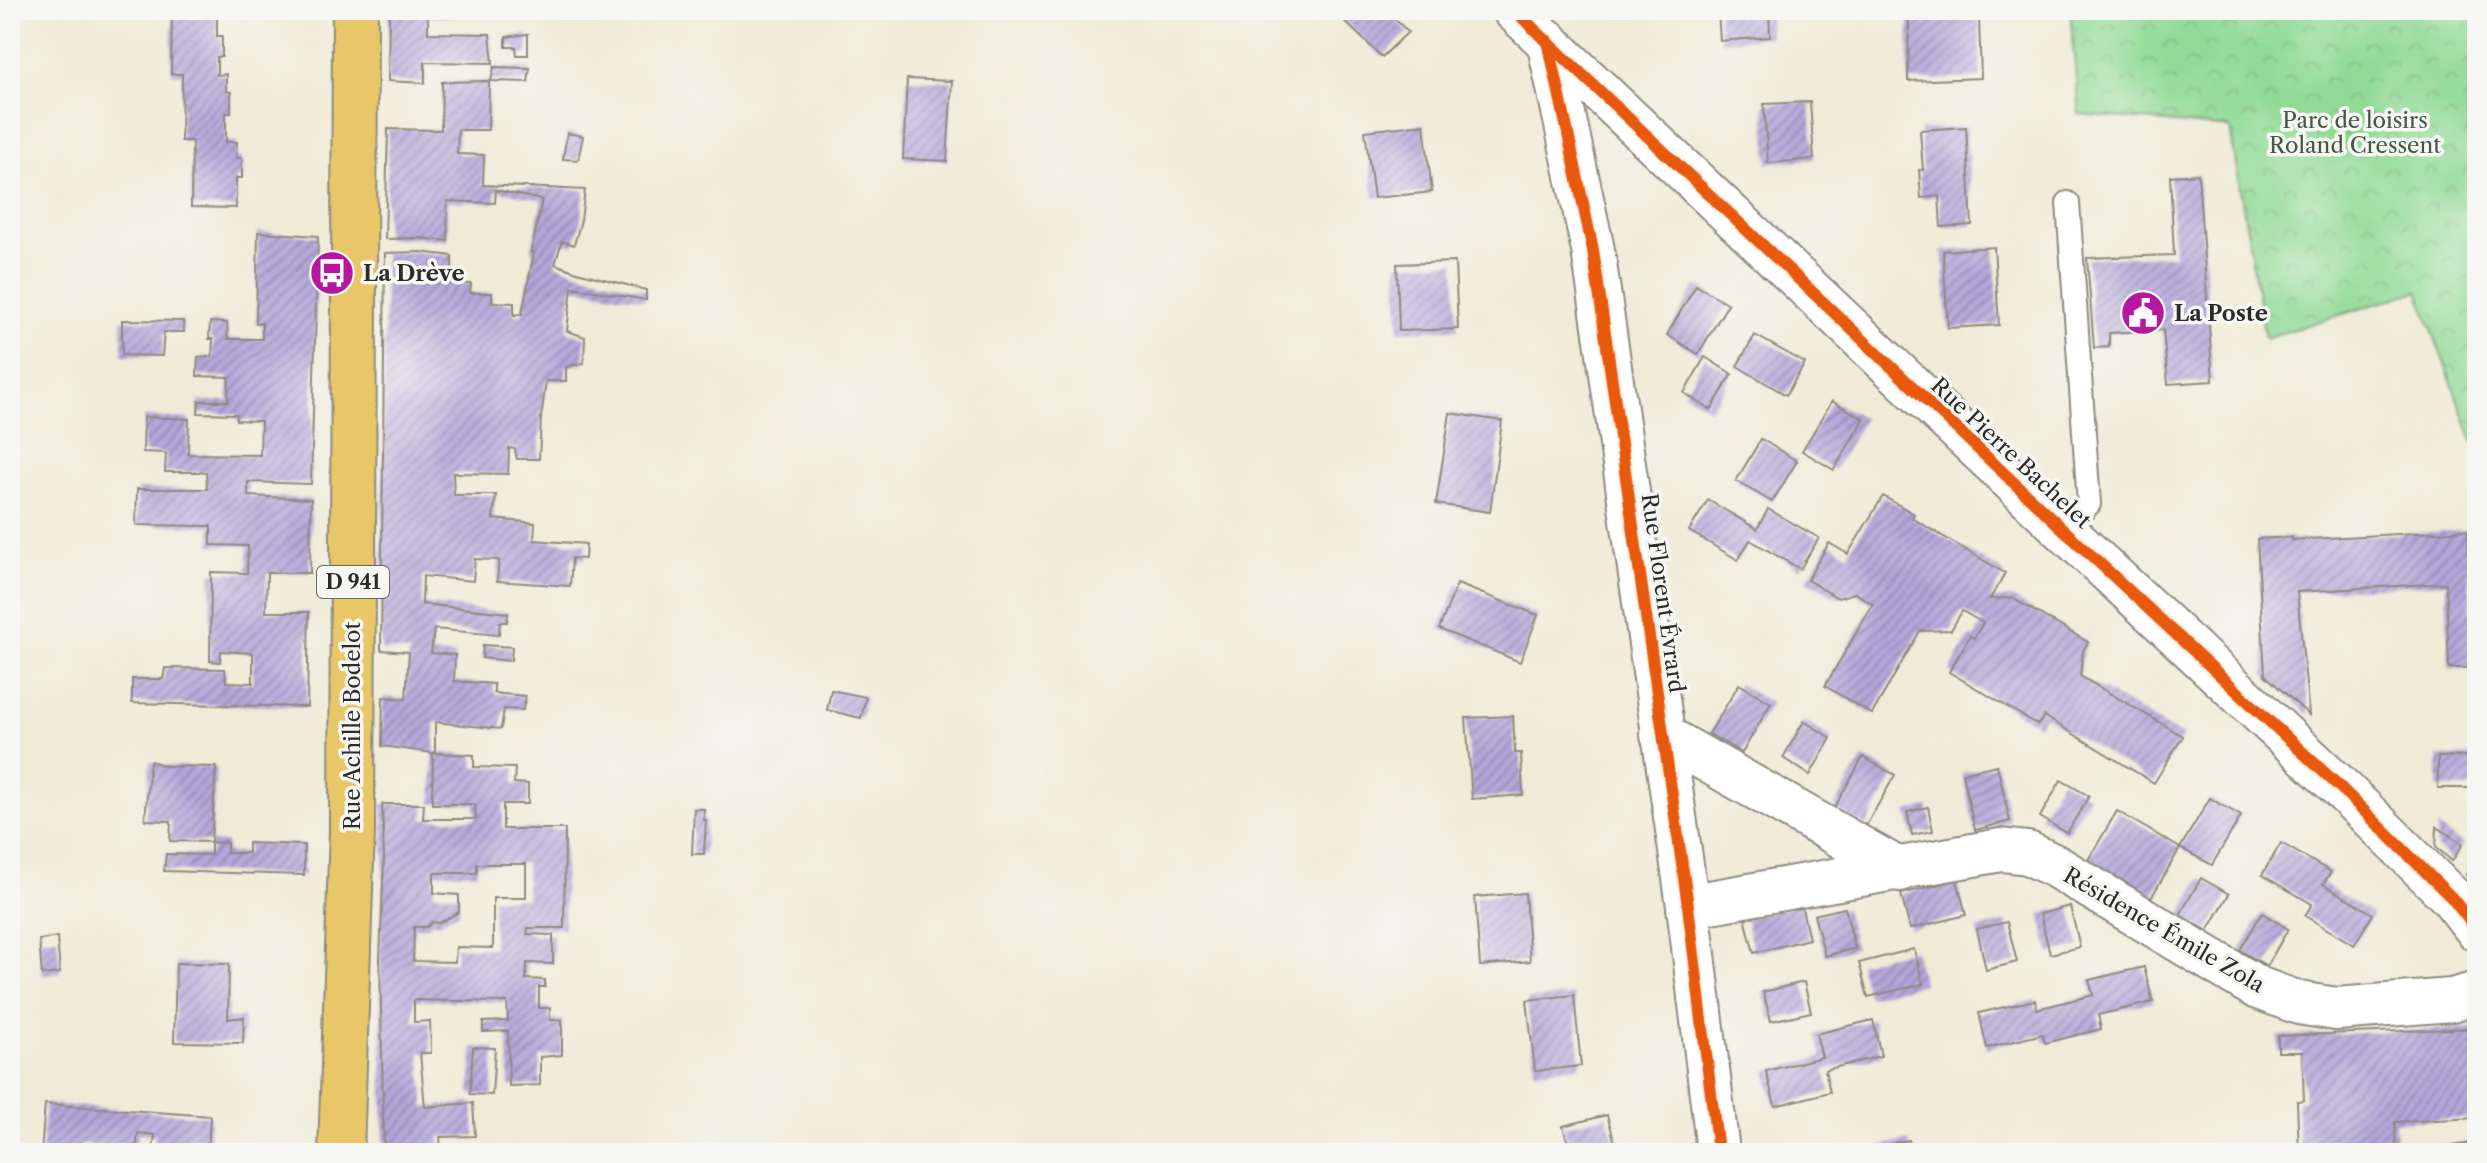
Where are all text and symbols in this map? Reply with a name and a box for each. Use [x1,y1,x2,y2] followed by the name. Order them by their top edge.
[2269,107,2441,159] park label: Parc de loisirs Roland Cressent
[308,249,356,297] bus stop icon: La Drève
[363,260,465,287] place label: La Drève
[2119,289,2167,337] public building icon: La Poste
[2174,300,2268,327] place label: La Poste
[1925,372,2097,534] street label: Rue Pierre Bachelet
[1636,491,1691,694] street label: Rue Florent Évrard
[317,566,389,598] road number: D 941
[339,622,366,830] street label: Rue Achille Bodelot
[2059,861,2270,999] street label: Résidence Émile Zola

